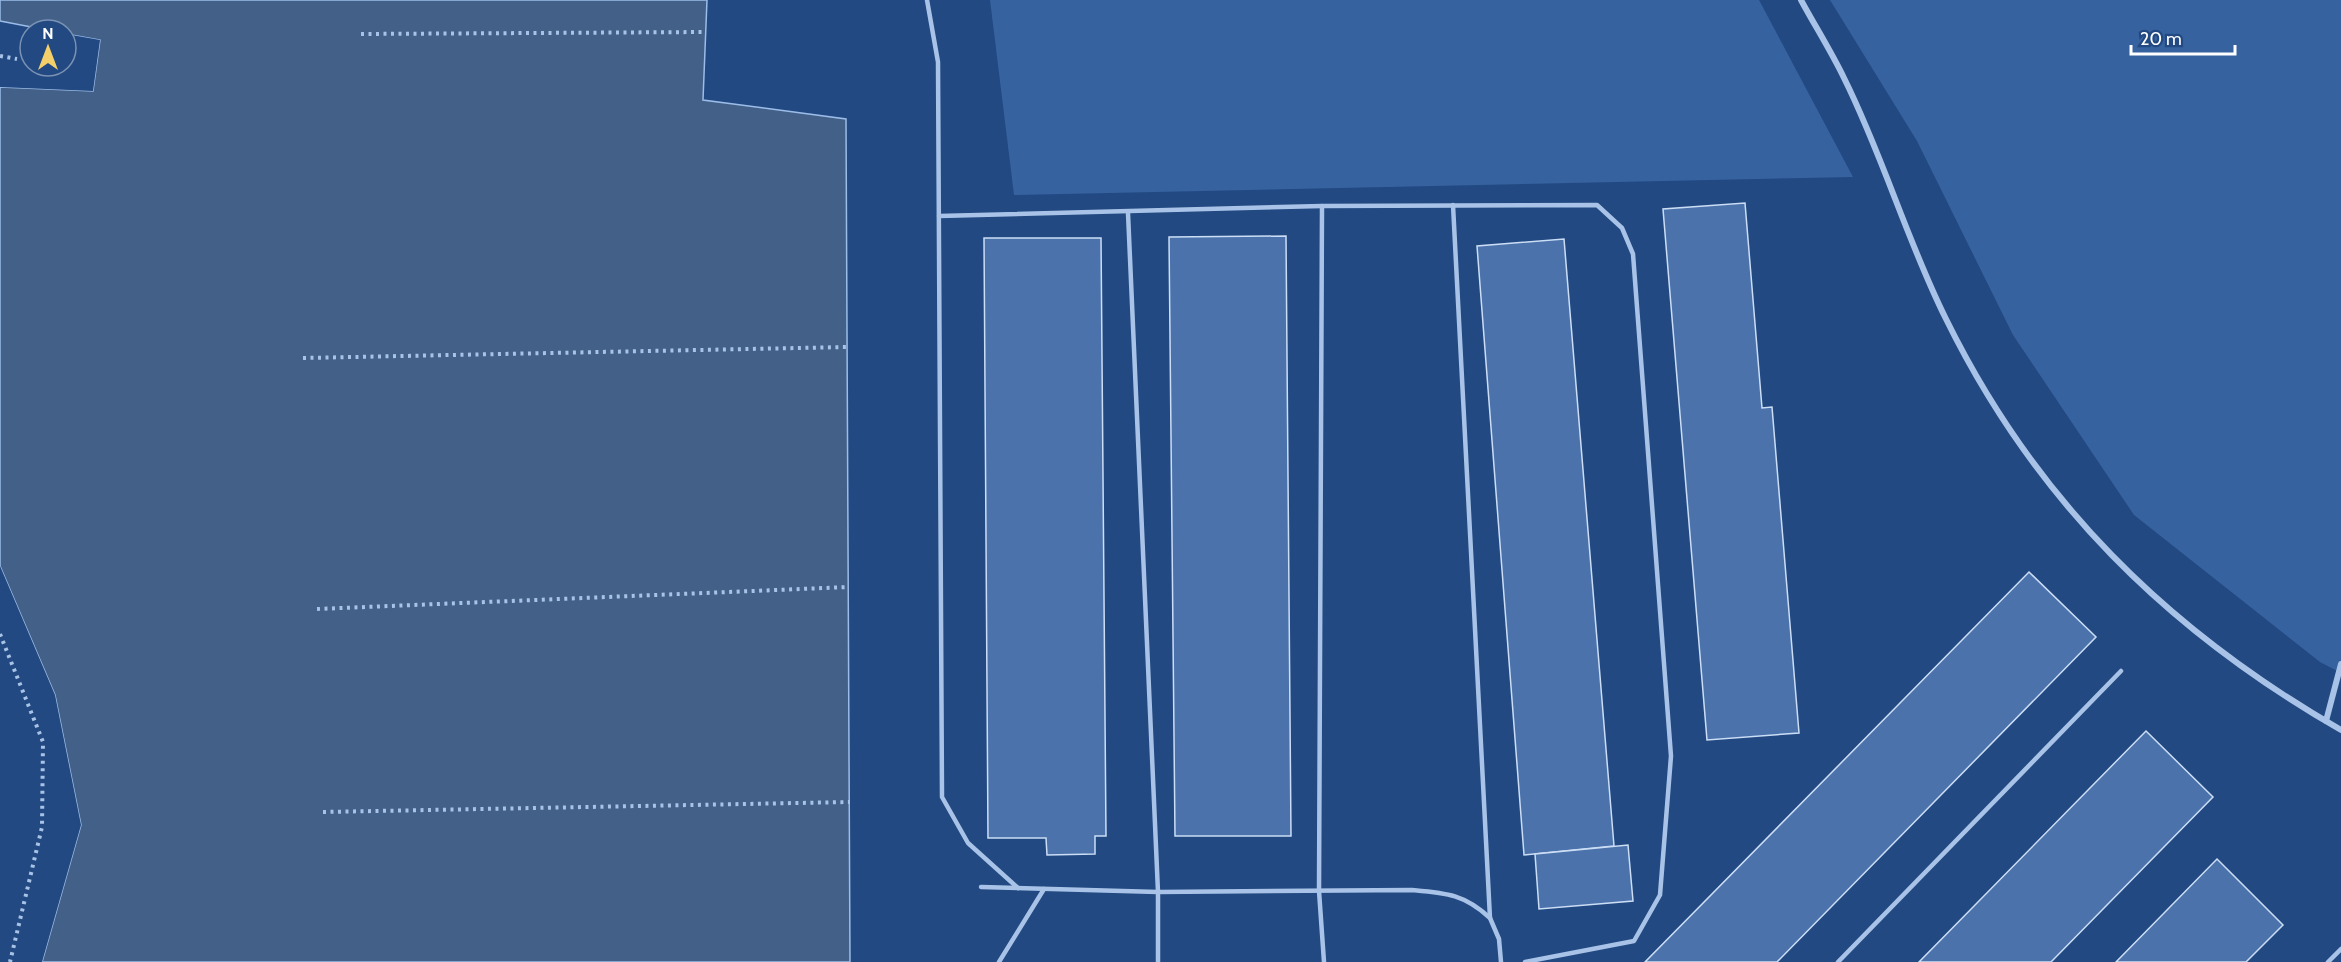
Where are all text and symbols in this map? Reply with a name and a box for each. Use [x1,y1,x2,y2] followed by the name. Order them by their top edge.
[18,18,78,78] north arrow
[2131,18,2234,56] scale bar
[42,24,54,43] text: N
[2140,28,2182,50] text: 20 m

